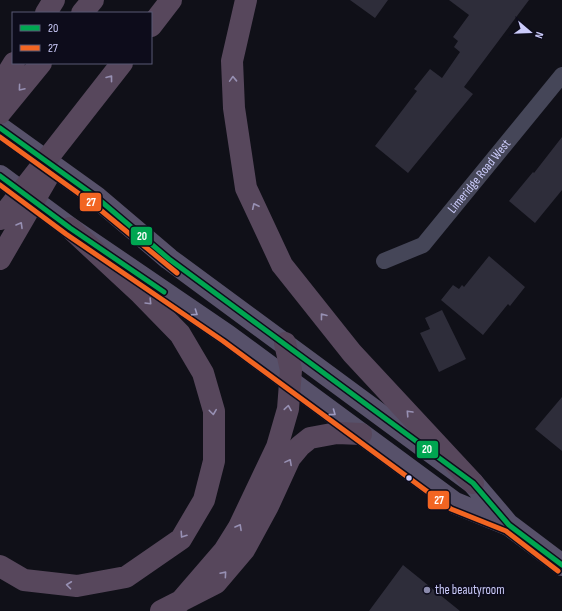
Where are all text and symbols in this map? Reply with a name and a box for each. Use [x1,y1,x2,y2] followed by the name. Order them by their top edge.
[12,12,152,64] legend
[510,12,550,52] north arrow
[48,21,58,36] text: 20
[532,30,546,40] text: N
[48,41,58,56] text: 27
[105,75,112,82] one-way arrow
[229,76,237,82] one-way arrow
[18,83,25,90] one-way arrow
[444,136,514,216] street label: Limeridge Road West
[79,192,102,212] line badge: 27
[86,196,96,209] text: 27
[252,203,260,210] one-way arrow
[15,222,22,229] one-way arrow
[130,226,153,246] line badge: 20
[137,230,147,243] text: 20
[144,298,151,305] one-way arrow
[190,308,197,315] one-way arrow
[320,313,327,320] one-way arrow
[283,404,292,411] one-way arrow
[329,408,336,416] one-way arrow
[209,409,218,415] one-way arrow
[406,410,413,418] one-way arrow
[416,440,439,459] line badge: 20
[422,443,432,456] text: 20
[284,459,291,466] one-way arrow
[404,473,414,483] unlabelled marker
[427,490,450,510] line badge: 27
[434,494,444,507] text: 27
[234,524,241,531] one-way arrow
[180,531,188,538] one-way arrow
[220,571,227,578] one-way arrow
[66,581,72,590] one-way arrow
[435,582,505,598] place label: the beautyroom
[422,585,432,595] marker: the beautyroom

